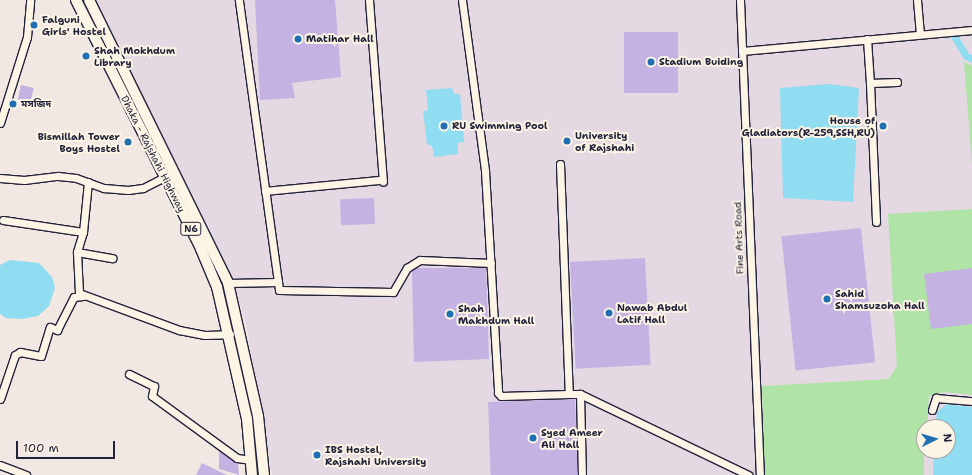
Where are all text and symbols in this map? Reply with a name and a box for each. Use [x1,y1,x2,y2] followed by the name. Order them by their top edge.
[42,13,106,36] place label: Falguni Girls' Hostel
[29,20,39,30] marker: Falguni Girls' Hostel
[306,33,374,45] place label: Matihar Hall
[293,34,303,44] marker: Matihar Hall
[94,44,175,68] place label: Shah Mokhdum Library
[81,51,91,61] marker: Shah Mokhdum Library
[659,56,743,68] place label: Stadium Buiding
[646,57,656,67] marker: Stadium Buiding
[118,94,188,214] street label: Dhaka - Rajshahi Highway
[21,98,51,110] place label: মসজিদ
[8,99,18,109] marker: মসজিদ
[742,114,875,138] place label: House of Gladiators(R-259,SSH,RU)
[452,120,547,132] place label: RU Swimming Pool
[439,121,449,131] marker: RU Swimming Pool
[878,121,888,131] marker: House of Gladiators(R-259,SSH,RU)
[575,129,634,152] place label: University of Rajshahi
[38,130,120,154] place label: Bismillah Tower Boys Hostel
[562,136,572,146] marker: University of Rajshahi
[123,137,133,147] marker: Bismillah Tower Boys Hostel
[732,201,746,275] street label: Fine Arts Road
[180,222,202,236] road number: N6
[835,287,925,310] place label: Sahid Shamsuzoha Hall
[822,294,832,304] marker: Sahid Shamsuzoha Hall
[617,301,687,324] place label: Nawab Abdul Latif Hall
[458,302,534,326] place label: Shah Makhdum Hall
[604,308,614,318] marker: Nawab Abdul Latif Hall
[445,309,455,319] marker: Shah Makhdum Hall
[916,419,956,459] north arrow
[541,426,603,450] place label: Syed Ameer Ali Hall
[18,433,117,459] scale bar
[528,433,538,443] marker: Syed Ameer Ali Hall
[940,433,955,443] text: N
[23,440,59,456] text: 100 m
[325,443,426,466] place label: IBS Hostel, Rajshahi University
[312,450,322,460] marker: IBS Hostel, Rajshahi University

